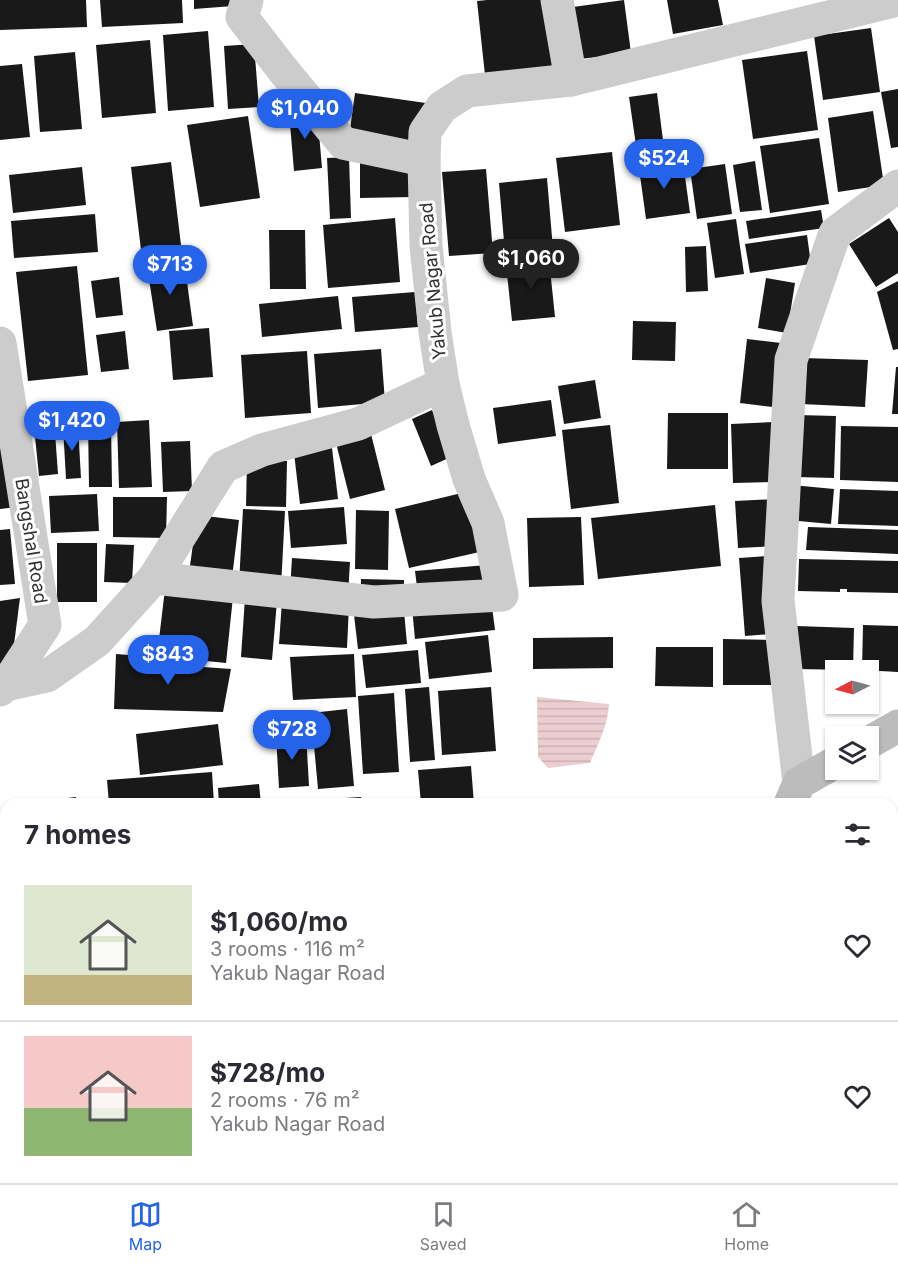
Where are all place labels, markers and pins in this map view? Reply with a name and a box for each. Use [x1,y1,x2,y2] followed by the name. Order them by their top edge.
[256,89,354,140] pin: $1,040
[628,139,700,190] pin: $524
[482,239,580,290] pin: $1,060
[134,245,206,296] pin: $713
[23,401,121,452] pin: $1,420
[132,635,204,686] pin: $843
[256,710,328,761] pin: $728

